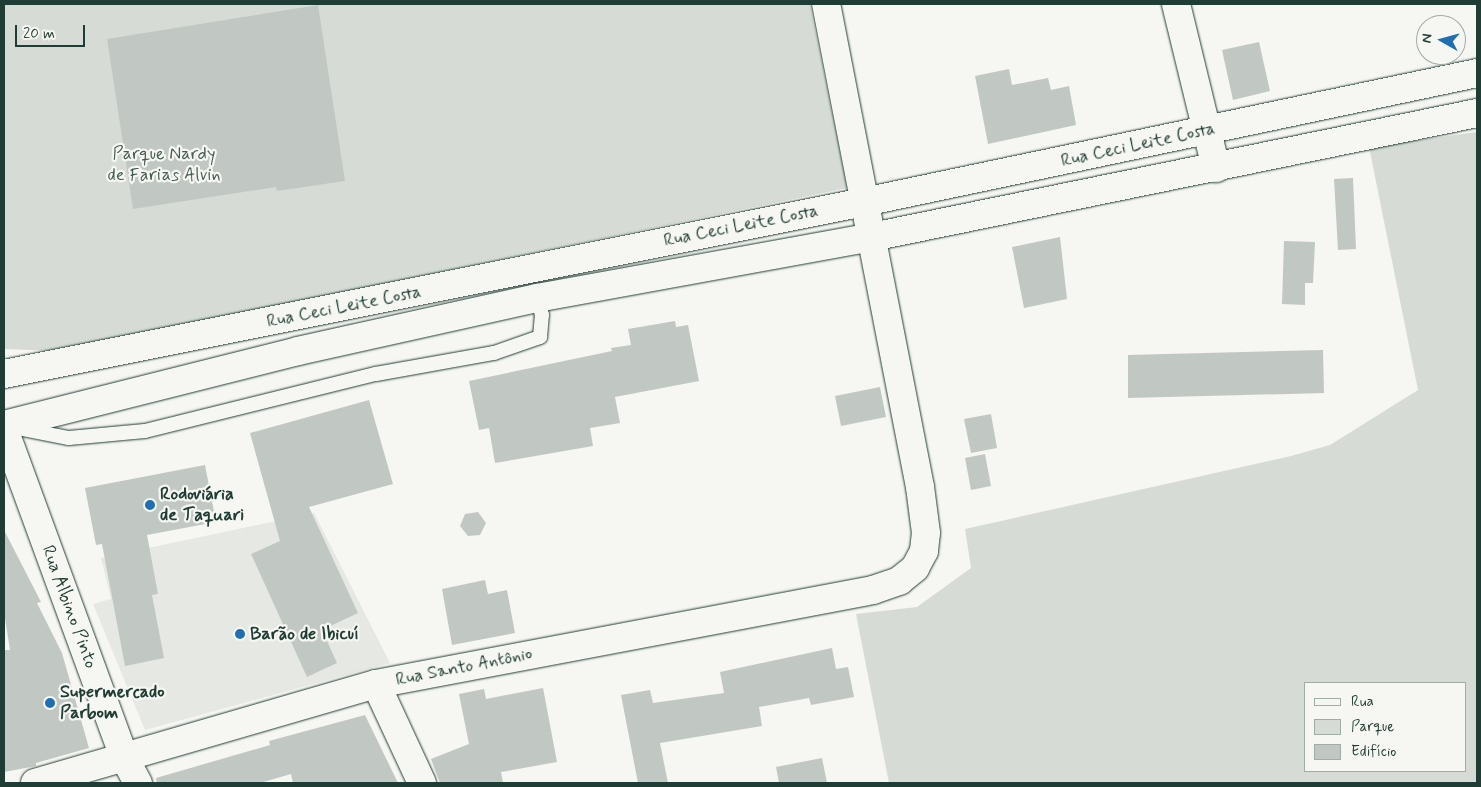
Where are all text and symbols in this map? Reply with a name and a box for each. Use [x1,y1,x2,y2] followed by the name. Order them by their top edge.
[18,15,88,47] scale bar
[1416,15,1466,65] north arrow
[23,24,55,44] text: 20 m
[1418,33,1437,44] text: N
[1057,118,1219,172] street label: Rua Ceci Leite Costa
[105,144,223,186] park label: Parque Nardy de Farias Alvin
[660,200,822,252] street label: Rua Ceci Leite Costa
[263,281,425,333] street label: Rua Ceci Leite Costa
[160,484,238,526] place label: Rodoviária de Taquari
[144,499,156,511] marker: Rodoviária de Taquari
[37,543,101,671] street label: Rua Albino Pinto
[250,623,368,645] place label: Barão de Ibicuí
[234,628,246,640] marker: Barão de Ibicuí
[395,643,533,691] street label: Rua Santo Antônio
[60,682,165,724] place label: Supermercado Parbom
[1304,682,1466,772] legend
[1351,692,1374,712] text: Rua
[44,697,56,709] marker: Supermercado Parbom
[1351,717,1394,737] text: Parque
[1351,742,1396,762] text: Edifício

